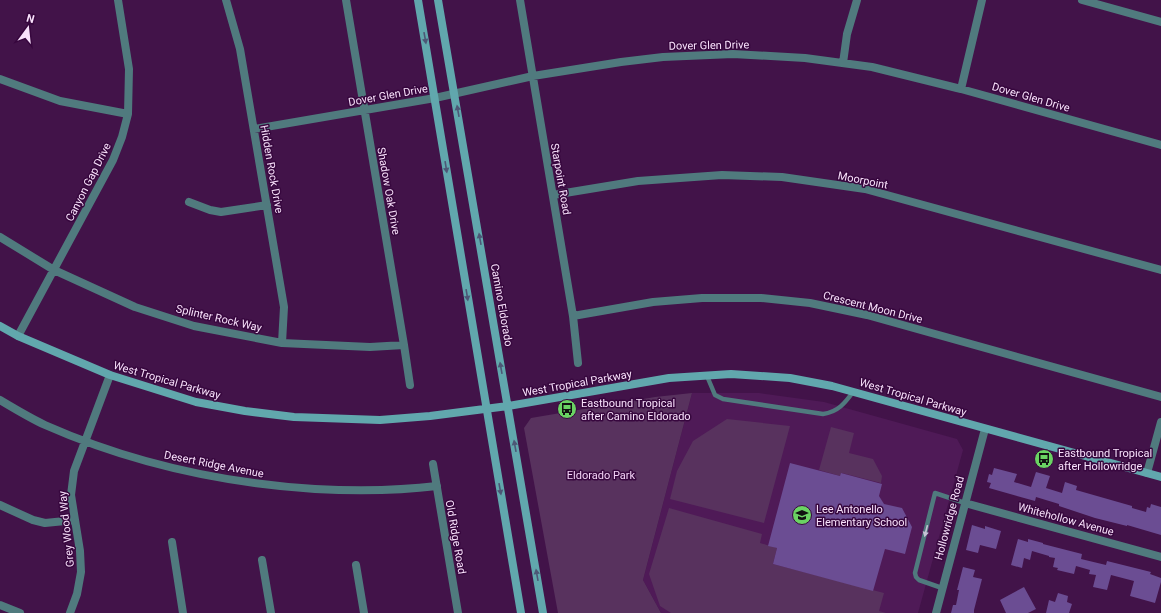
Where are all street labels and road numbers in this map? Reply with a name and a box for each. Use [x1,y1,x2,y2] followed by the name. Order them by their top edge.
[669,38,750,53] street label: Dover Glen Drive
[990,80,1071,115] street label: Dover Glen Drive
[347,82,429,109] street label: Dover Glen Drive
[257,124,286,214] street label: Hidden Rock Drive
[63,141,114,224] street label: Canyon Gap Drive
[548,142,573,216] street label: Starpoint Road
[374,146,403,236] street label: Shadow Oak Drive
[837,169,889,192] street label: Moorpoint
[488,263,515,348] street label: Camino Eldorado
[822,289,924,326] street label: Crescent Moon Drive
[175,302,264,335] street label: Splinter Rock Way
[112,359,223,402] street label: West Tropical Parkway
[521,367,634,400] street label: West Tropical Parkway
[858,376,969,419] street label: West Tropical Parkway
[163,448,265,481] street label: Desert Ridge Avenue
[932,475,967,562] street label: Hollowridge Road
[56,489,77,568] street label: Grey Wood Way
[443,499,468,575] street label: Old Ridge Road
[1016,500,1115,539] street label: Whitehollow Avenue

